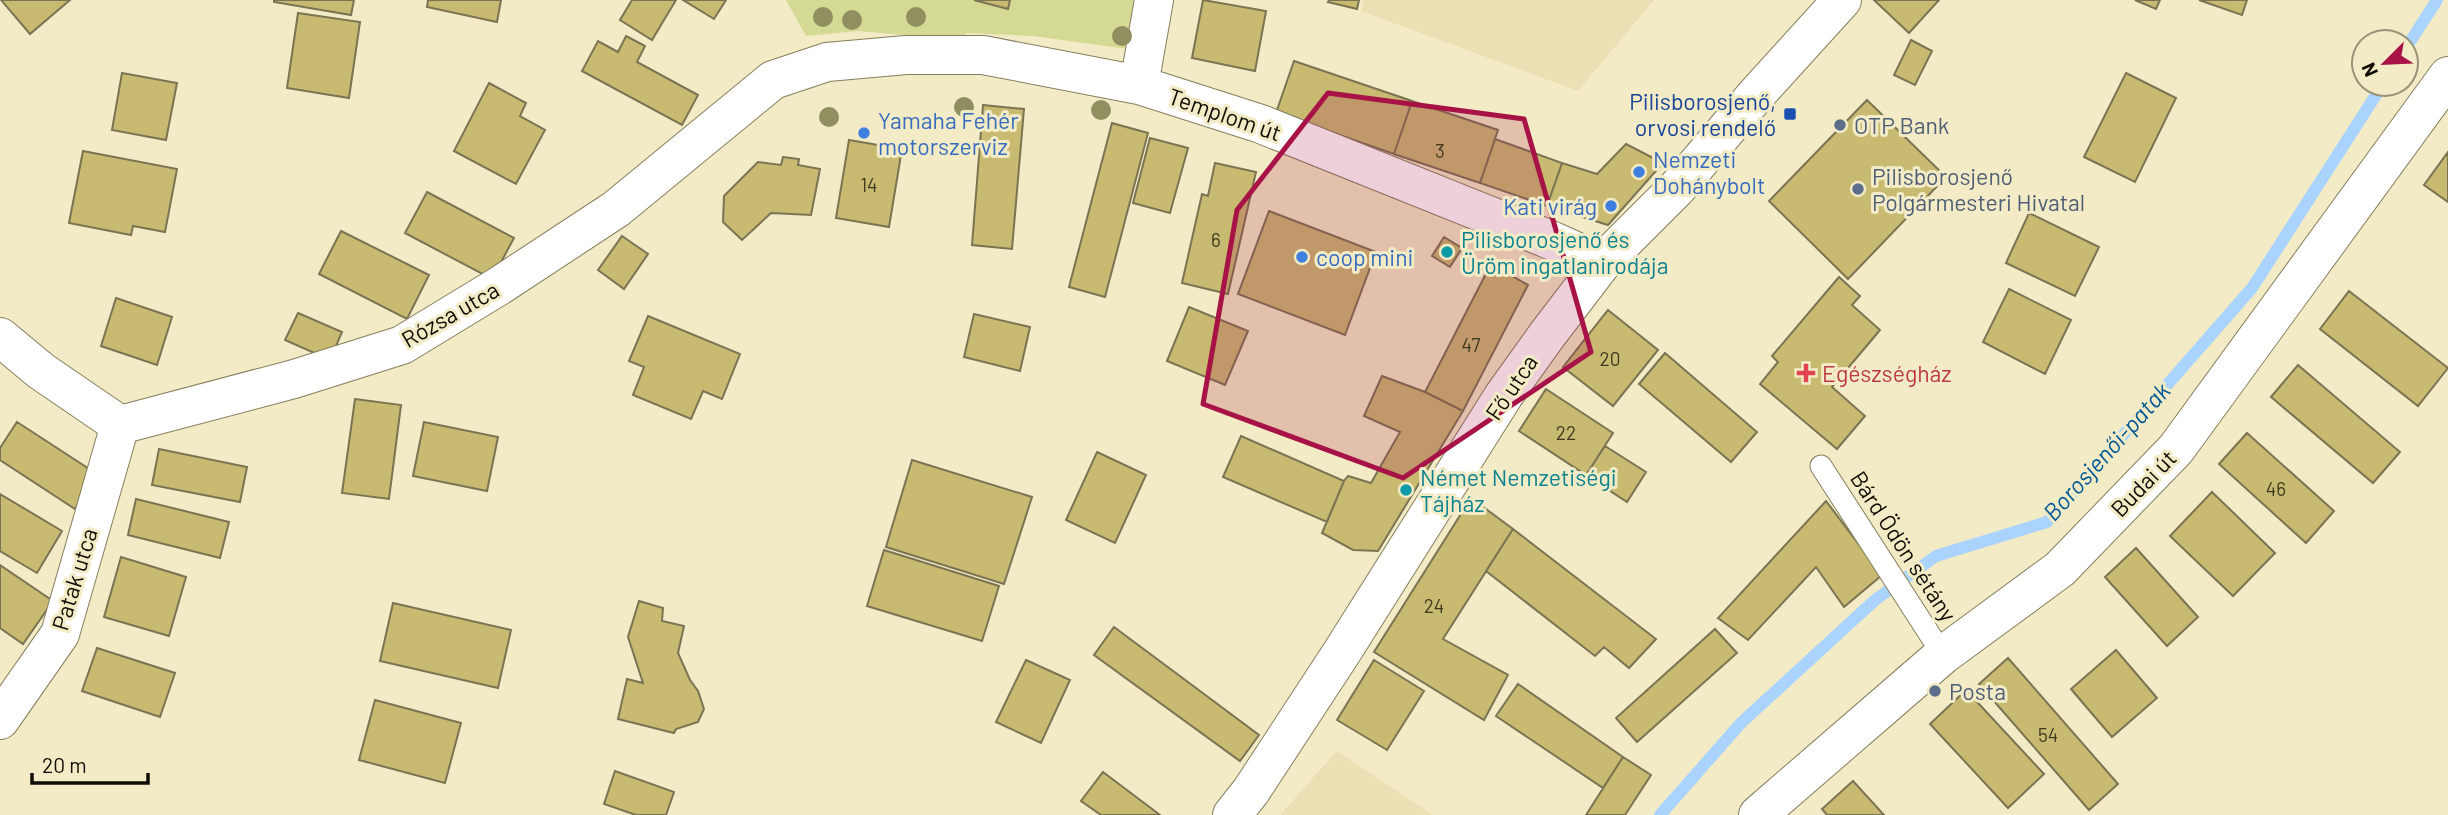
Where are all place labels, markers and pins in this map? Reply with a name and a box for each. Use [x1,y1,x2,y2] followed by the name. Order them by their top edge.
[1629,87,1776,141] place label: Pilisborosjenő, orvosi rendelő
[878,106,1019,160] place label: Yamaha Fehér motorszerviz
[1782,106,1798,122] marker: Pilisborosjenő, orvosi rendelő
[1854,111,1949,139] place label: OTP Bank
[1832,117,1848,133] marker: OTP Bank
[856,125,872,141] marker: Yamaha Fehér motorszerviz
[1653,145,1765,199] place label: Nemzeti Dohánybolt
[1872,162,2085,216] place label: Pilisborosjenő Polgármesteri Hivatal
[1631,164,1647,180] marker: Nemzeti Dohánybolt
[1850,181,1866,197] marker: Pilisborosjenő Polgármesteri Hivatal
[1503,192,1597,220] place label: Kati virág
[1603,198,1619,214] marker: Kati virág
[1461,225,1668,279] place label: Pilisborosjenő és Üröm ingatlanirodája
[1316,243,1413,271] place label: coop mini
[1439,244,1455,260] marker: Pilisborosjenő és Üröm ingatlanirodája
[1294,249,1310,265] marker: coop mini
[1822,359,1952,387] place label: Egészségház
[1796,363,1816,383] marker: Egészségház
[1420,463,1617,517] place label: Német Nemzetiségi Tájház
[1398,482,1414,498] marker: Német Nemzetiségi Tájház
[1949,677,2006,705] place label: Posta
[1927,683,1943,699] marker: Posta

